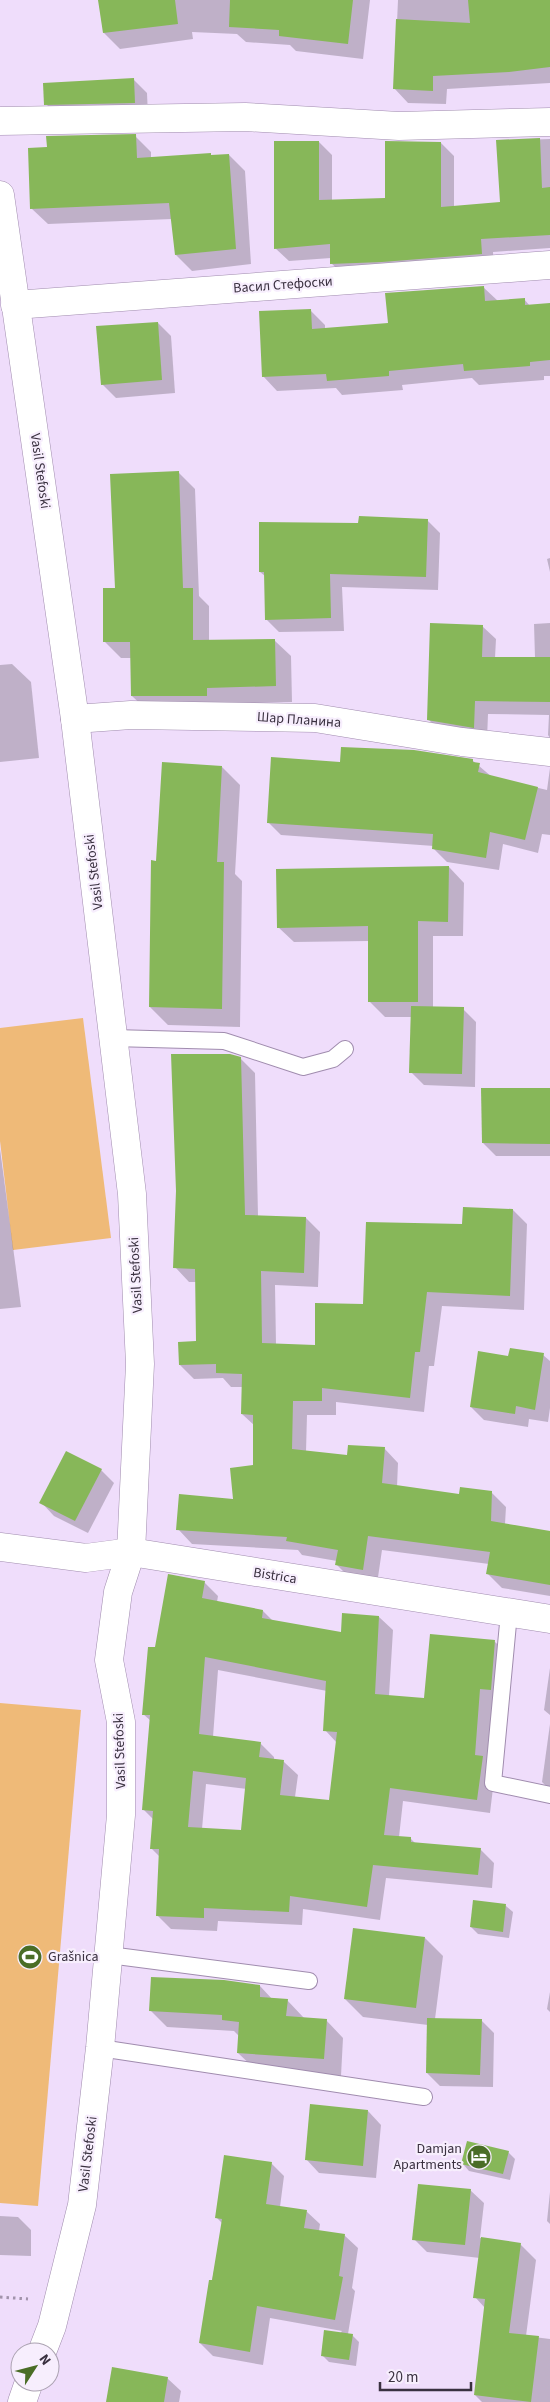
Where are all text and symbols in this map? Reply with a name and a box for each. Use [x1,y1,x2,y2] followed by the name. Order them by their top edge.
[233,272,333,298] street label: Васил Стефоски
[25,432,55,510] street label: Vasil Stefoski
[256,707,342,733] street label: Шар Планина
[79,833,109,911] street label: Vasil Stefoski
[124,1237,148,1313] street label: Vasil Stefoski
[252,1563,298,1589] street label: Bistrica
[109,1713,131,1789] street label: Vasil Stefoski
[17,1944,43,1970] sports icon: Grašnica
[48,1947,99,1967] place label: Grašnica
[73,2115,103,2193] street label: Vasil Stefoski
[394,2139,462,2175] place label: Damjan Apartments
[466,2144,492,2170] hotel icon: Damjan Apartments
[10,2342,60,2392] north arrow
[34,2350,56,2370] text: N
[380,2360,471,2392] scale bar
[388,2367,418,2388] text: 20 m

